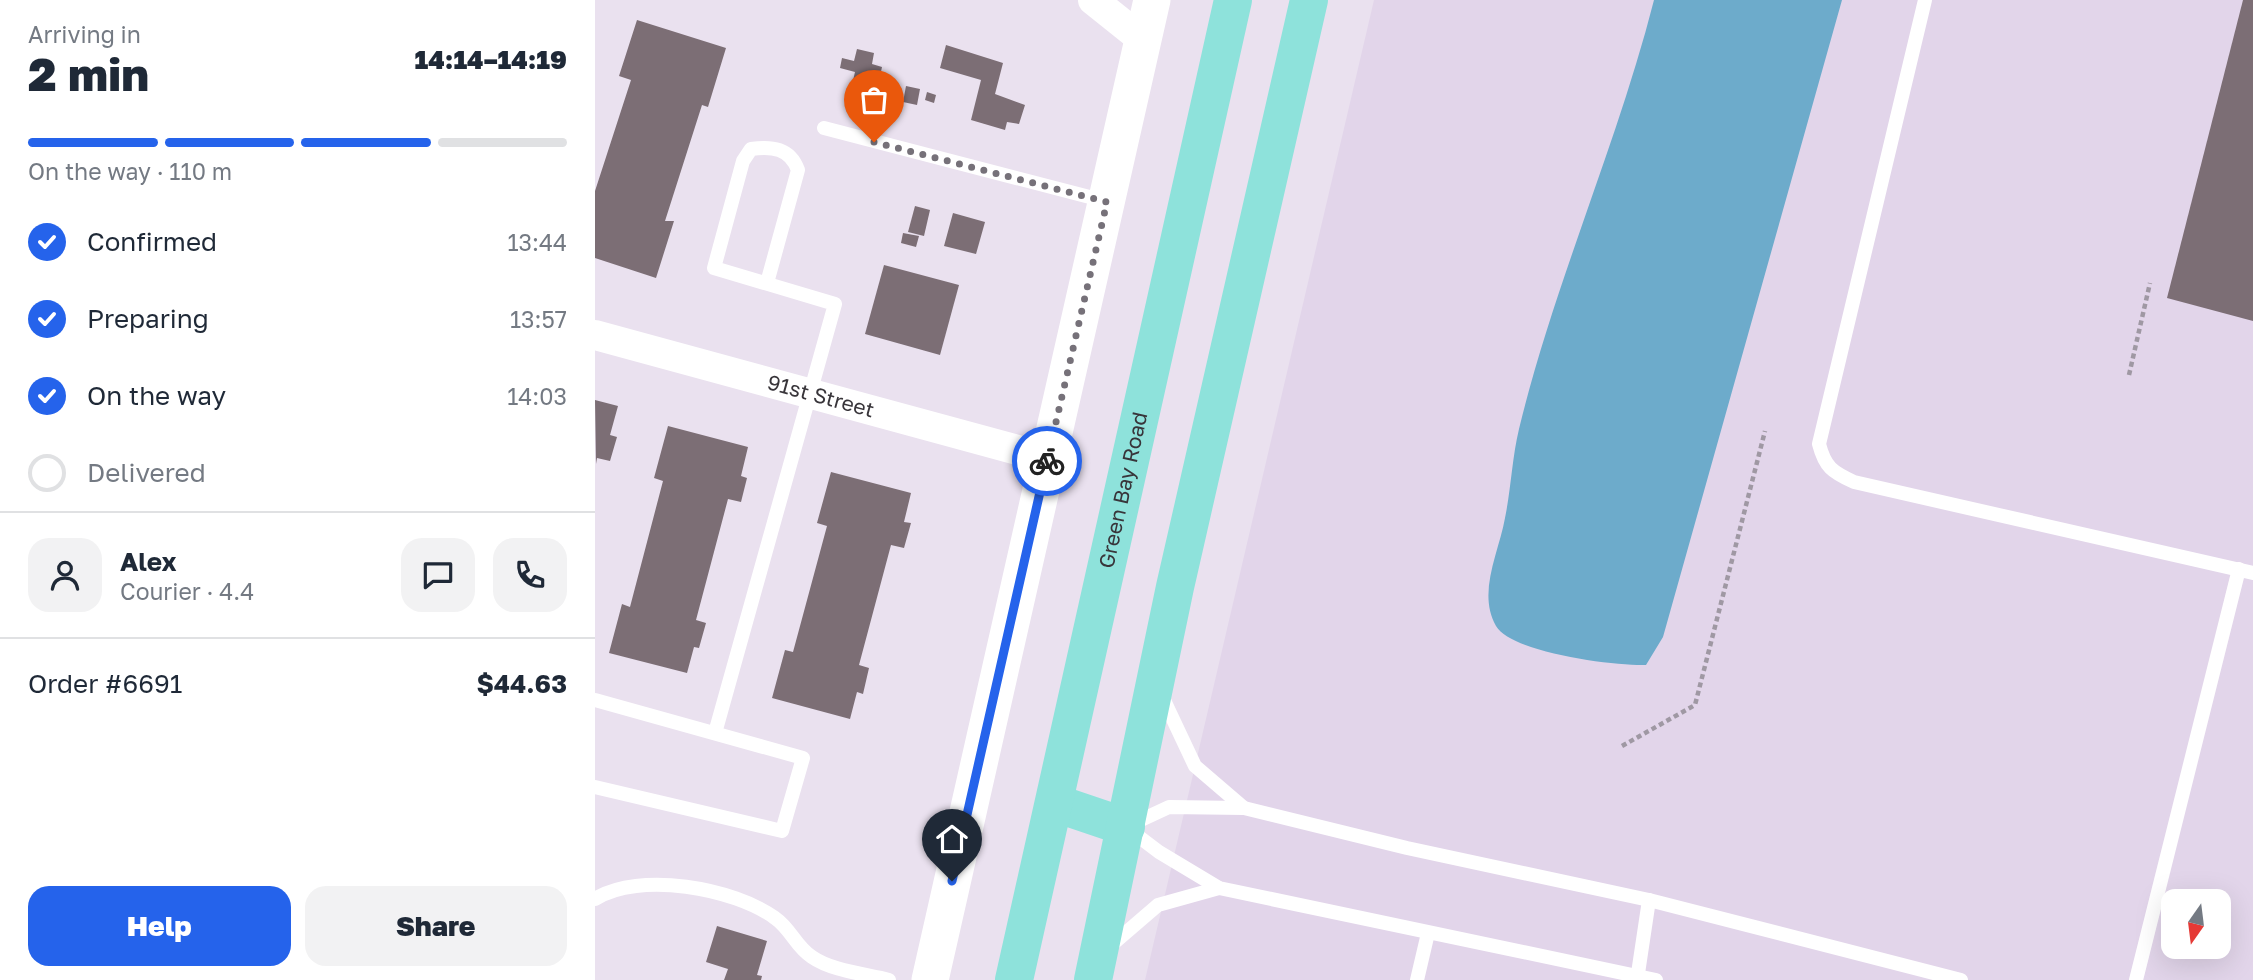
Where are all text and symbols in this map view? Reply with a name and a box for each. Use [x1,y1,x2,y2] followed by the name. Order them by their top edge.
[28,20,141,48] text: Arriving in
[415,44,567,75] text: 14:14–14:19
[28,46,149,101] text: 2 min
[844,70,904,142] pin
[855,81,893,119] icon: bag
[28,157,232,185] text: On the way · 110 m
[28,223,66,261] icon: check
[87,226,217,257] text: Confirmed
[507,228,567,256] text: 13:44
[28,300,66,338] icon: check
[87,303,209,334] text: Preparing
[510,305,567,333] text: 13:57
[765,369,877,422] street label: 91st Street
[28,377,66,415] icon: check
[87,380,226,411] text: On the way
[507,382,567,410] text: 14:03
[1092,409,1153,570] street label: Green Bay Road
[1012,426,1082,496] courier
[1028,442,1066,480] icon: bike
[87,457,206,488] text: Delivered
[28,538,102,612] button: person
[401,538,475,612] button: chat
[493,538,567,612] button: phone
[120,546,177,577] text: Alex
[120,577,254,605] text: Courier · 4.4
[28,668,182,699] text: Order #6691
[476,668,567,699] text: $44.63
[922,809,982,881] pin
[933,820,971,858] icon: home
[28,886,291,966] button: Help
[305,886,567,966] button: Share
[2161,889,2231,959] north arrow
[2161,889,2231,959] map controls

